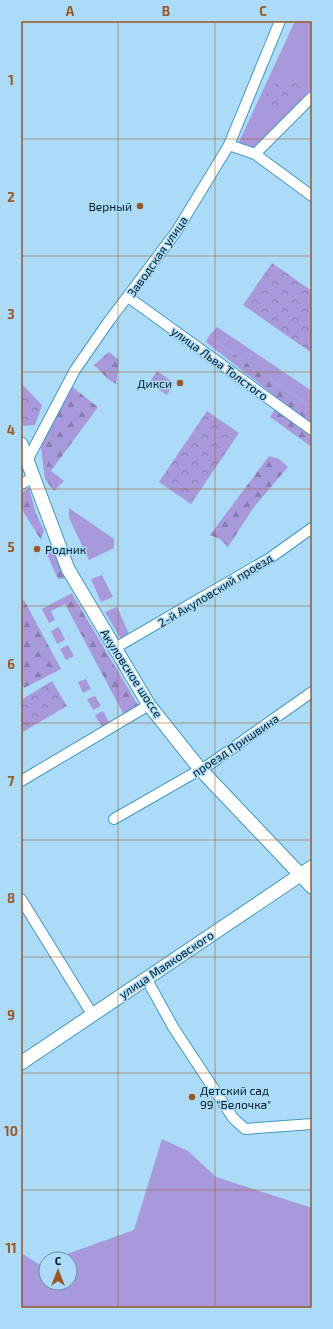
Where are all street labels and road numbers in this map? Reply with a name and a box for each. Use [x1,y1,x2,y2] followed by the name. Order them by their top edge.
[124,213,191,300] street label: Заводская улица
[168,323,271,404] street label: улица Льва Толстого
[155,550,275,631] street label: 2-й Акуловский проезд
[97,626,166,721] street label: Акуловское шоссе
[189,711,281,779] street label: проезд Пришвина
[116,927,217,1002] street label: улица Маяковского

